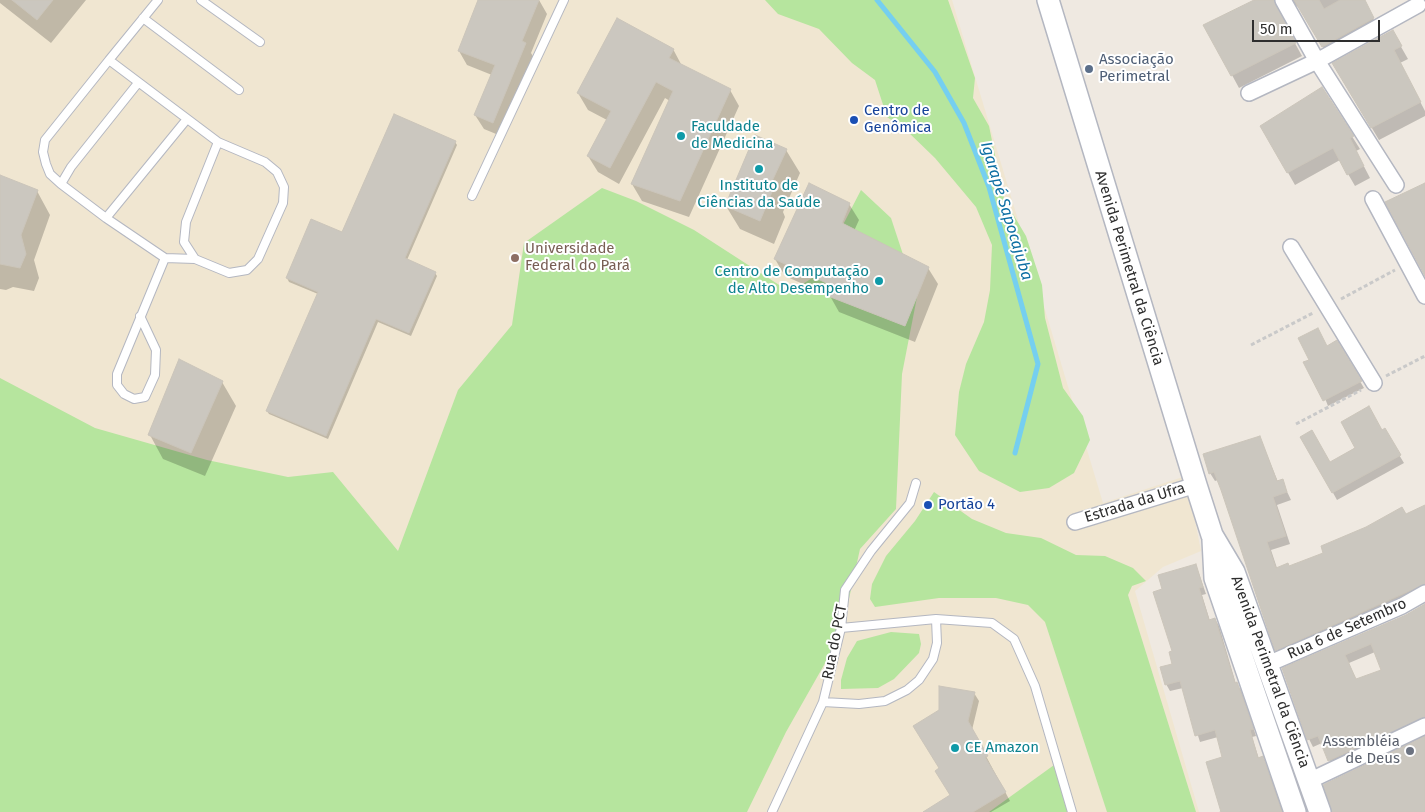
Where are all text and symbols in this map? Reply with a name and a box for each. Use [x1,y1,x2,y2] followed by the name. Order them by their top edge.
[1255,10,1382,42] scale bar
[1260,20,1293,38] text: 50 m
[1099,51,1174,86] place label: Associação Perimetral
[1083,63,1095,75] marker: Associação Perimetral
[864,102,931,137] place label: Centro de Genômica
[848,114,860,126] marker: Centro de Genômica
[691,118,774,153] place label: Faculdade de Medicina
[675,130,687,142] marker: Faculdade de Medicina
[976,139,1036,283] water label: Igarapé Sapocajuba
[753,163,765,175] marker: Instituto de Ciências da Saúde
[1091,168,1167,368] street label: Avenida Perimetral da Ciência
[697,177,821,212] place label: Instituto de Ciências da Saúde
[525,240,630,275] place label: Universidade Federal do Pará
[509,252,521,264] marker: Universidade Federal do Pará
[715,263,869,298] place label: Centro de Computação de Alto Desempenho
[873,275,885,287] marker: Centro de Computação de Alto Desempenho
[1082,479,1188,527] street label: Estrada da Ufra
[938,496,995,514] place label: Portão 4
[922,499,934,511] marker: Portão 4
[1227,574,1313,770] street label: Avenida Perimetral da Ciência
[1285,595,1409,663] street label: Rua 6 de Setembro
[819,603,851,681] street label: Rua do PCT
[1323,733,1400,768] place label: Assembléia de Deus
[965,739,1039,757] place label: CE Amazon
[949,742,961,754] marker: CE Amazon
[1404,745,1416,757] marker: Assembléia de Deus

